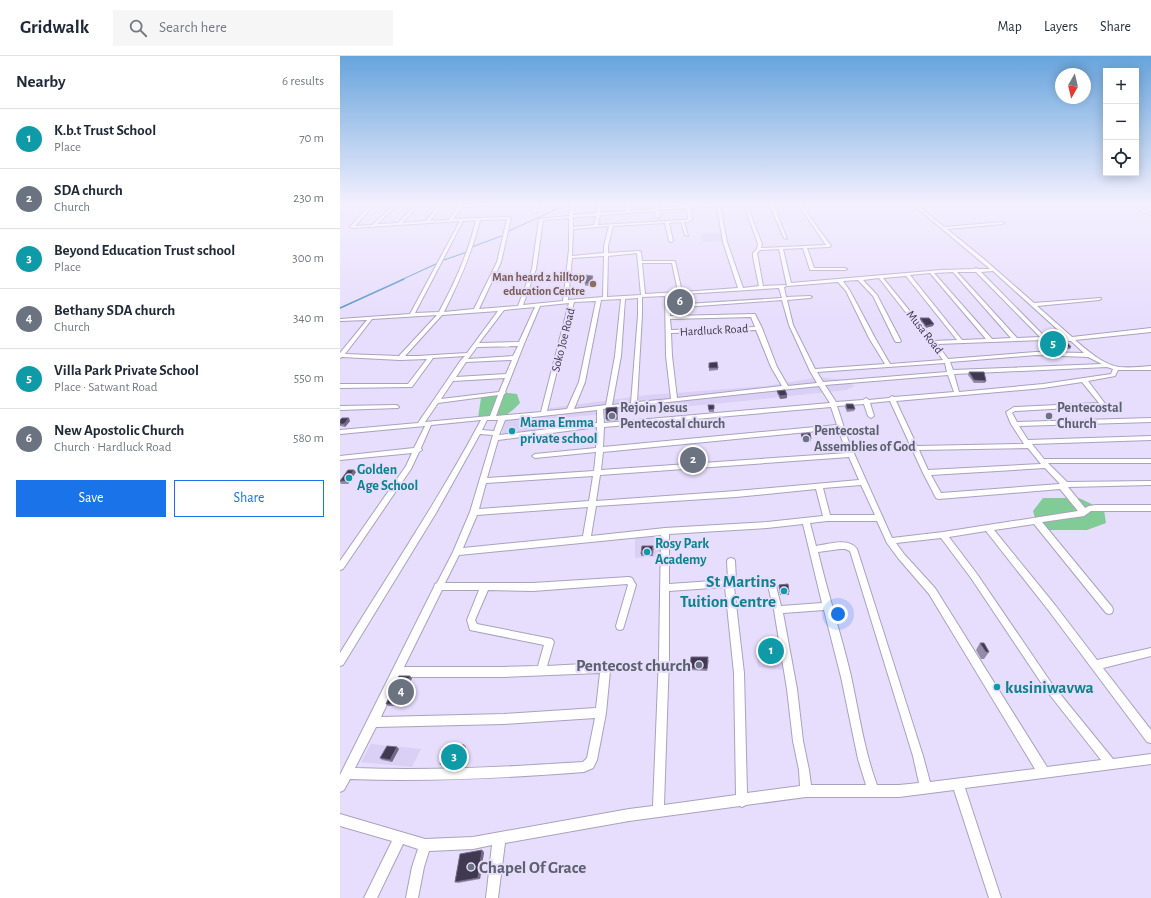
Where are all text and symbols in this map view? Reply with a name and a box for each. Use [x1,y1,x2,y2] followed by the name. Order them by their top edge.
[113,10,393,46] search box
[127,17,149,39] icon: search
[20,18,89,37] text: Gridwalk
[159,20,227,35] text: Search here
[997,20,1022,34] text: Map
[1044,20,1078,34] text: Layers
[1100,20,1131,34] text: Share
[1055,68,1091,104] north arrow
[1103,68,1139,176] map controls
[1103,68,1139,104] button: +
[16,73,66,90] text: Nearby
[282,75,324,88] text: 6 results
[1103,104,1139,140] button: −
[54,123,156,138] text: K.b.t Trust School
[27,132,31,145] text: 1
[299,132,324,145] text: 70 m
[1103,140,1139,176] button: locate
[54,141,81,154] text: Place
[54,183,123,198] text: SDA church
[26,192,32,205] text: 2
[293,192,324,205] text: 230 m
[54,201,90,214] text: Church
[54,243,235,258] text: Beyond Education Trust school
[26,252,32,265] text: 3
[292,252,324,265] text: 300 m
[54,261,81,274] text: Place
[492,271,585,297] place label: Man heard 2 hilltop education Centre
[588,279,598,289] marker: Man heard 2 hilltop education Centre
[667,287,693,317] pin: 6
[54,303,175,318] text: Bethany SDA church
[549,307,577,373] street label: Soko Joe Road
[905,308,945,356] street label: Musa Road
[26,312,32,325] text: 4
[293,312,324,325] text: 340 m
[54,321,90,334] text: Church
[679,322,749,338] street label: Hardluck Road
[1040,329,1066,359] pin: 5
[54,363,199,378] text: Villa Park Private School
[26,372,32,385] text: 5
[294,372,324,385] text: 550 m
[54,381,158,394] text: Place · Satwant Road
[620,401,725,431] place label: Rejoin Jesus Pentecostal church
[1057,401,1122,431] place label: Pentecostal Church
[607,411,617,421] marker: Rejoin Jesus Pentecostal church
[1044,411,1054,421] marker: Pentecostal Church
[520,416,598,446] place label: Mama Emma private school
[54,423,184,438] text: New Apostolic Church
[814,424,916,454] place label: Pentecostal Assemblies of God
[507,426,517,436] marker: Mama Emma private school
[26,432,32,445] text: 6
[293,432,324,445] text: 580 m
[801,434,811,444] marker: Pentecostal Assemblies of God
[54,441,171,454] text: Church · Hardluck Road
[680,445,706,475] pin: 2
[357,463,418,493] place label: Golden Age School
[344,473,354,483] marker: Golden Age School
[16,480,166,517] button: Save
[174,480,324,517] button: Share
[655,537,709,567] place label: Rosy Park Academy
[642,547,652,557] marker: Rosy Park Academy
[680,573,776,610] place label: St Martins Tuition Centre
[779,586,789,596] marker: St Martins Tuition Centre
[828,604,848,624] your location
[758,636,784,666] pin: 1
[576,657,691,674] place label: Pentecost church
[694,660,704,670] marker: Pentecost church
[388,677,414,707] pin: 4
[1005,679,1094,696] place label: kusiniwavwa
[992,682,1002,692] marker: kusiniwavwa
[441,742,467,772] pin: 3
[479,859,586,876] place label: Chapel Of Grace
[466,862,476,872] marker: Chapel Of Grace

